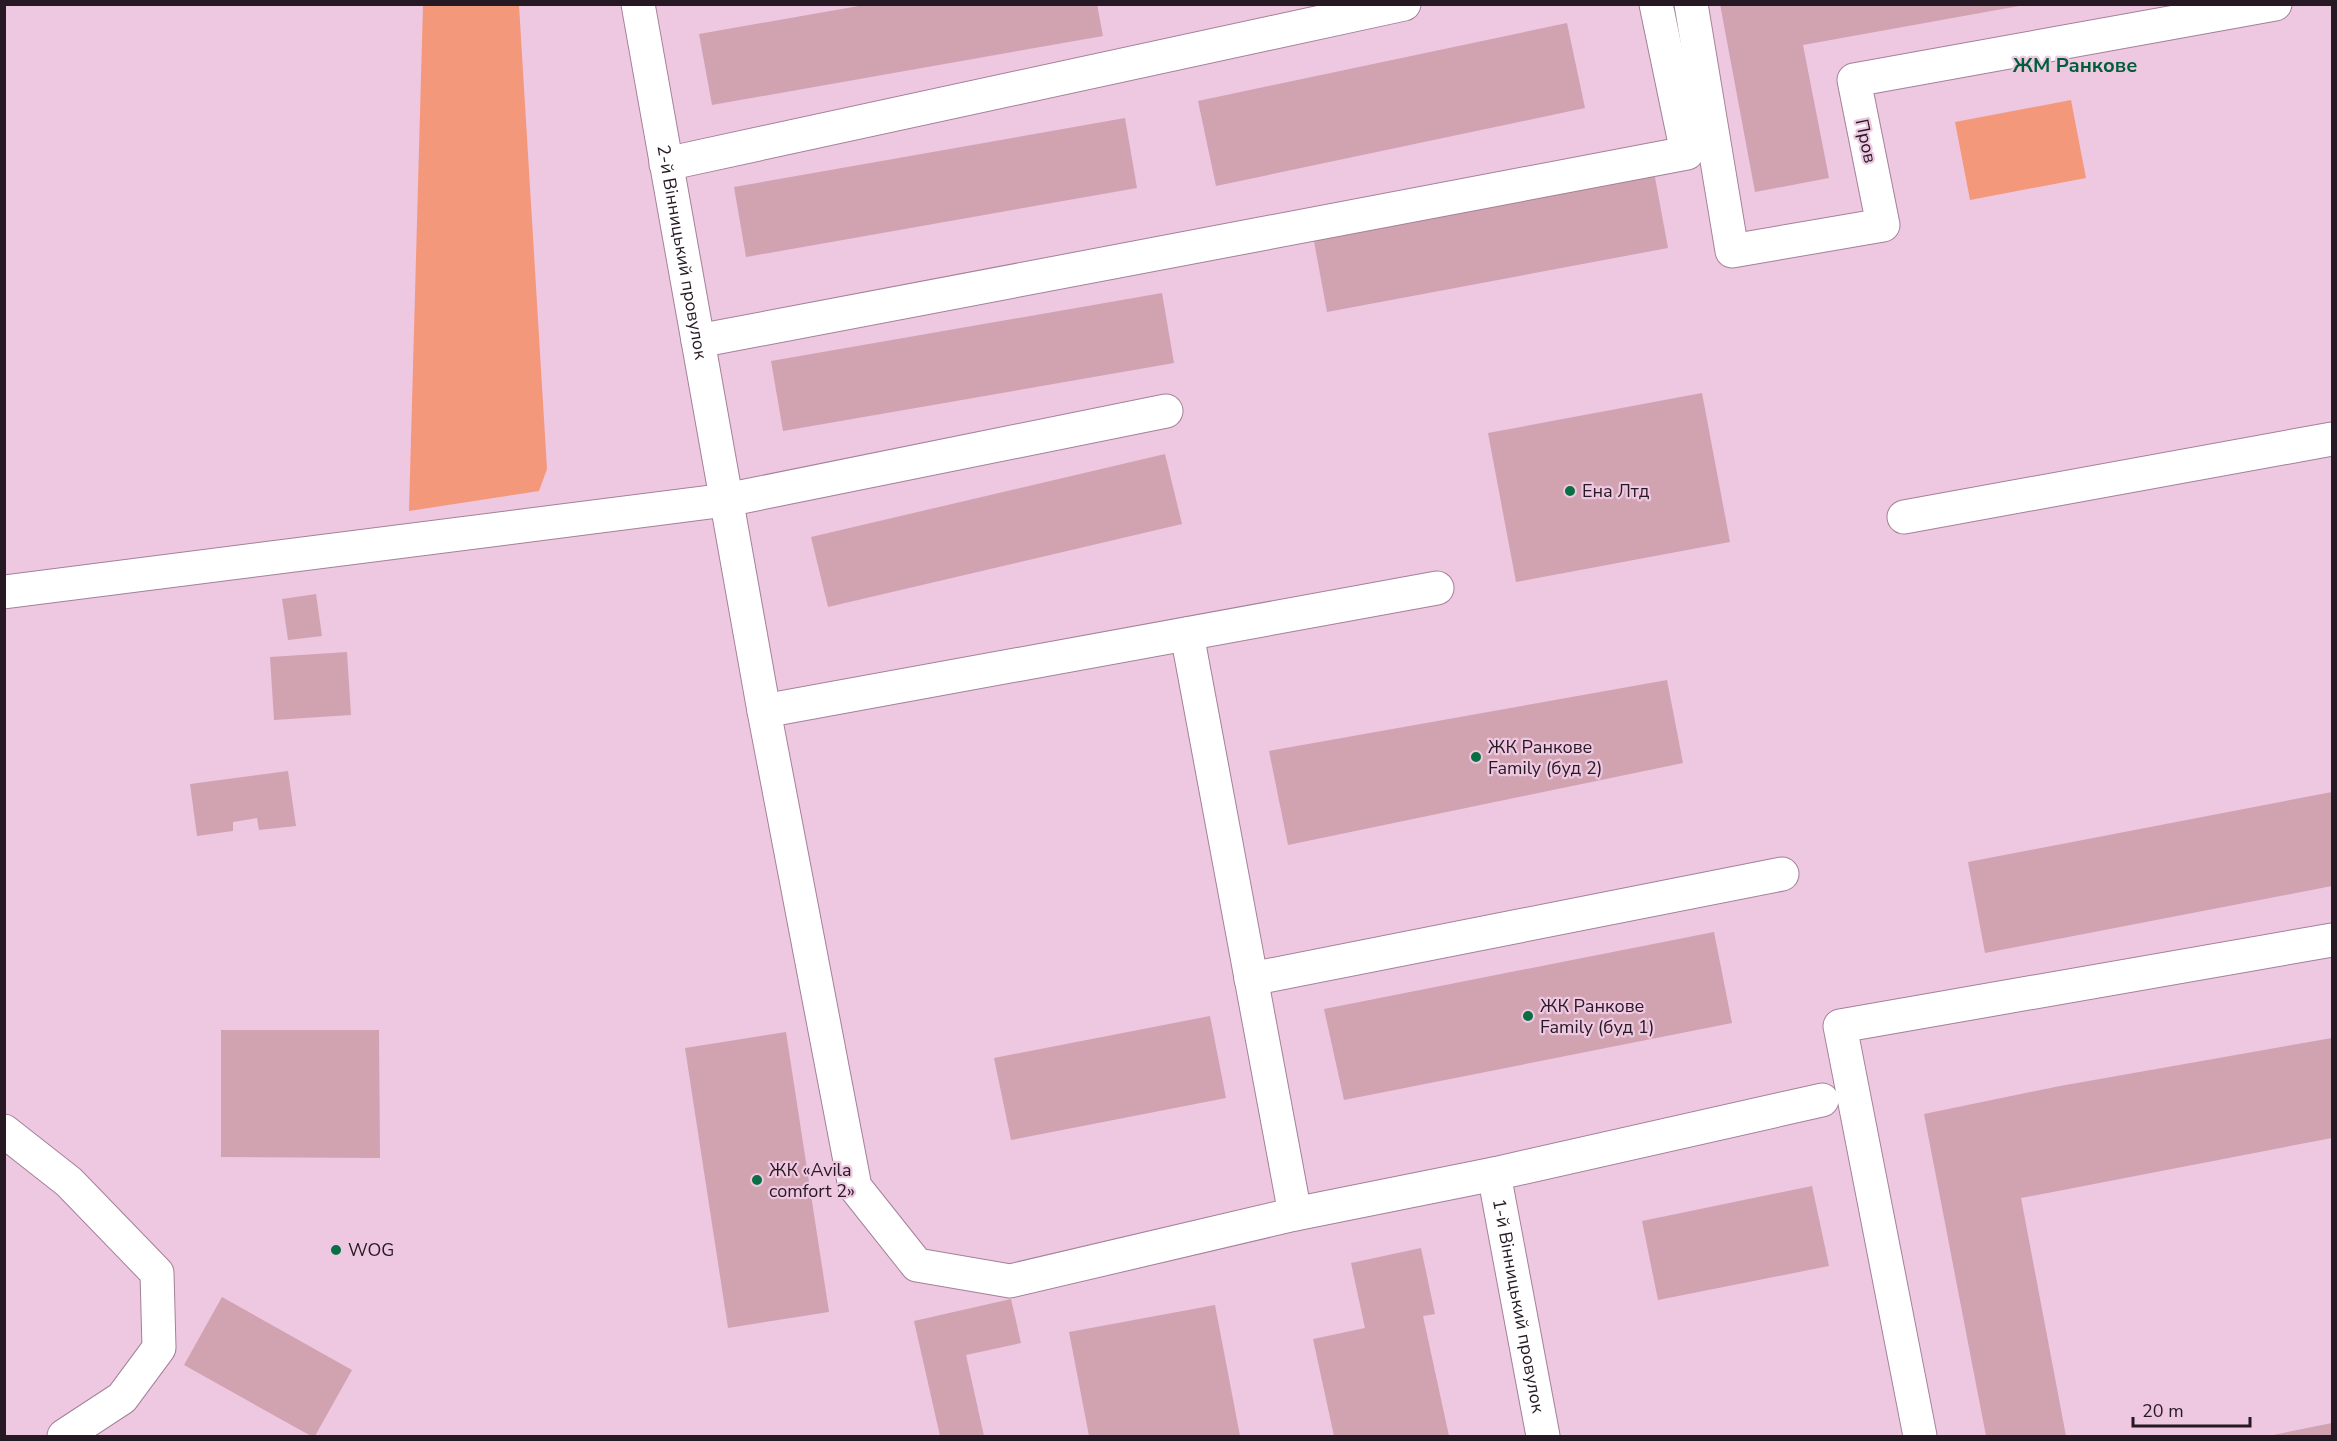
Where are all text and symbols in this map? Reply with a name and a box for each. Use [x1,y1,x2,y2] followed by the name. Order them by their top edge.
[2013,52,2137,79] district label: ЖМ Ранкове
[1850,117,1882,165] street label: Пров
[651,143,713,362] street label: 2-й Вінницький провулок
[1582,479,1650,503] place label: Ена Лтд
[1563,484,1577,498] marker: Ена Лтд
[1488,735,1602,780] place label: ЖК Ранкове Family (буд 2)
[1469,750,1483,764] marker: ЖК Ранкове Family (буд 2)
[1540,994,1654,1039] place label: ЖК Ранкове Family (буд 1)
[1521,1009,1535,1023] marker: ЖК Ранкове Family (буд 1)
[769,1158,855,1203] place label: ЖК «Avila comfort 2»
[750,1173,764,1187] marker: ЖК «Avila comfort 2»
[1487,1197,1551,1415] street label: 1-й Вінницький провулок
[348,1238,394,1262] place label: WOG
[329,1243,343,1257] marker: WOG
[2133,1390,2250,1428] scale bar
[2142,1399,2184,1423] text: 20 m

